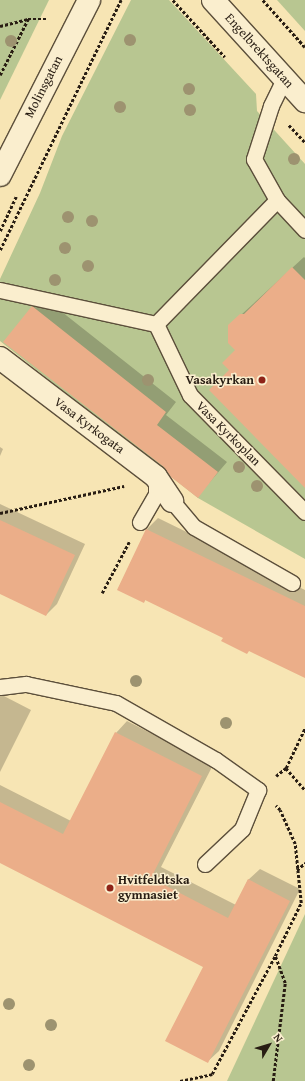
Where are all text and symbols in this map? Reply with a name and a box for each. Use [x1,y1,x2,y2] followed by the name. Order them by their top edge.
[221,10,297,92] street label: Engelbrektsgatan
[22,53,66,121] street label: Molinsgatan
[185,372,254,388] place label: Vasakyrkan
[257,375,267,385] marker: Vasakyrkan
[51,395,127,457] street label: Vasa Kyrkogata
[193,399,263,469] street label: Vasa Kyrkoplan
[118,873,190,904] place label: Hvitfeldtska gymnasiet
[105,883,115,893] marker: Hvitfeldtska gymnasiet
[249,1025,289,1065] north arrow
[270,1030,287,1045] text: N

